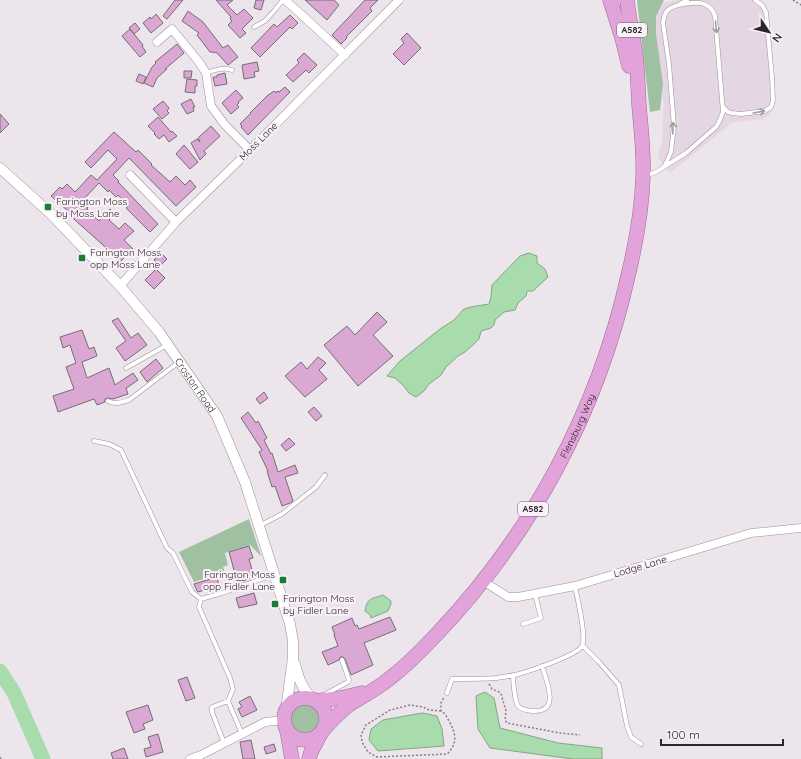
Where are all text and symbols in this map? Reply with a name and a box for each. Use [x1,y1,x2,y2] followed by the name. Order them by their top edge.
[749,12,789,52] north arrow
[712,20,719,33] one-way arrow
[617,23,647,37] road number: A582
[769,30,785,45] text: N
[752,108,765,116] one-way arrow
[236,119,281,163] street label: Moss Lane
[669,122,677,135] one-way arrow
[56,195,127,220] place label: Farington Moss by Moss Lane
[43,202,53,212] marker: Farington Moss by Moss Lane
[90,246,161,271] place label: Farington Moss opp Moss Lane
[77,253,87,263] marker: Farington Moss opp Moss Lane
[172,355,219,415] street label: Croston Road
[557,392,598,461] street label: Flensburg Way
[518,502,548,516] road number: A582
[612,553,669,580] street label: Lodge Lane
[203,568,275,593] place label: Farington Moss opp Fidler Lane
[278,575,288,585] marker: Farington Moss opp Fidler Lane
[283,592,354,617] place label: Farington Moss by Fidler Lane
[270,599,280,609] marker: Farington Moss by Fidler Lane
[661,721,783,747] scale bar
[667,727,700,742] text: 100 m

